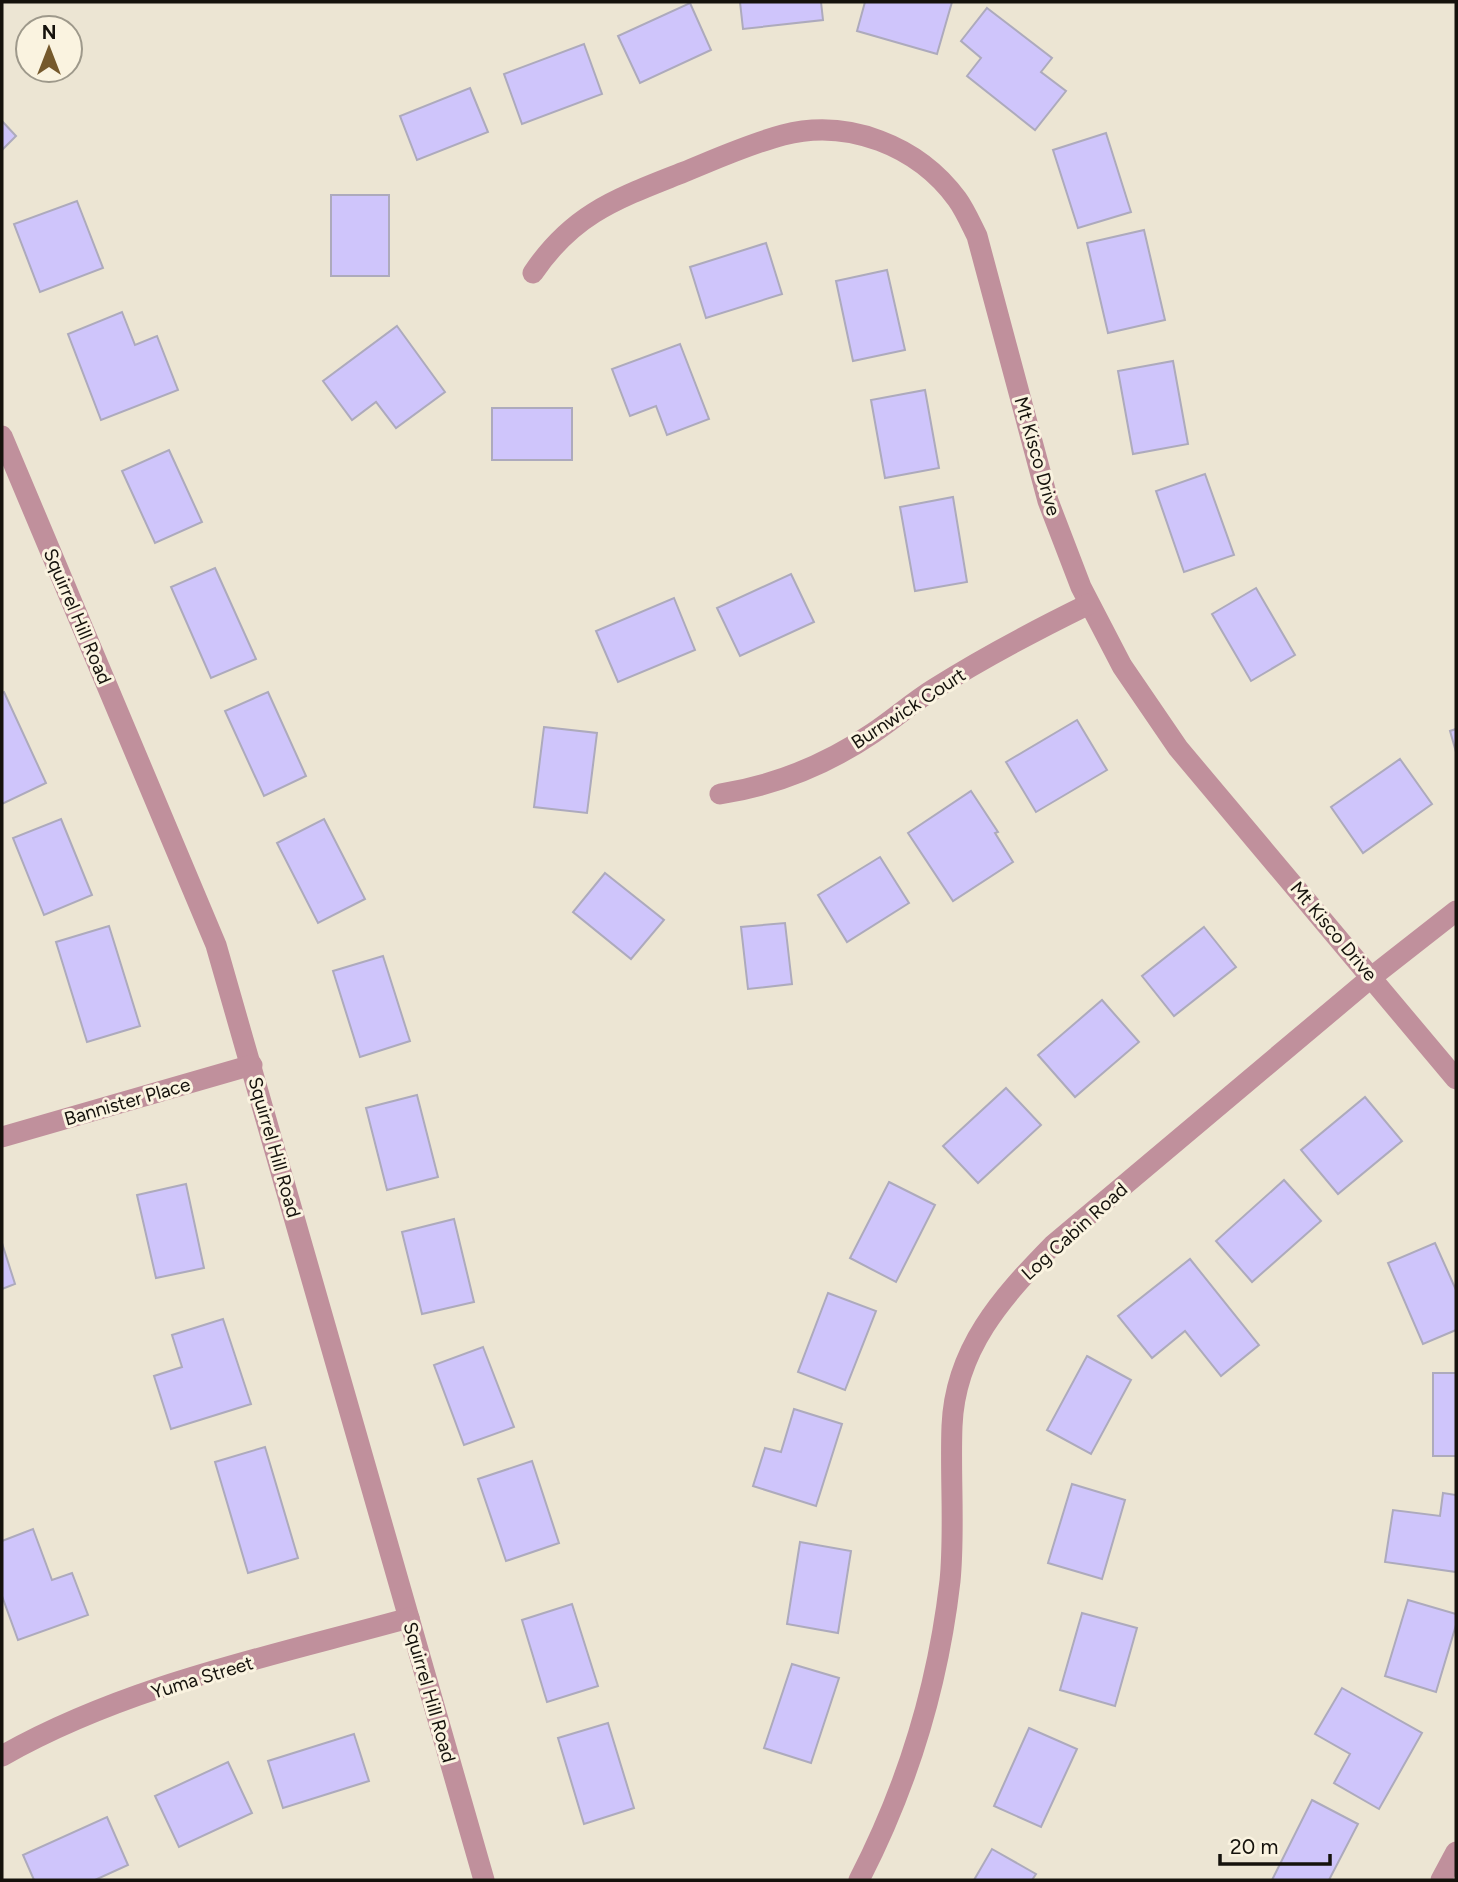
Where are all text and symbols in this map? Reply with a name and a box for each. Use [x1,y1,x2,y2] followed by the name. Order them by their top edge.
[14,14,84,84] north arrow
[42,21,56,44] text: N
[1010,394,1065,518] street label: Mt Kisco Drive
[39,545,116,688] street label: Squirrel Hill Road
[847,663,970,754] street label: Burnwick Court
[1285,877,1382,986] street label: Mt Kisco Drive
[62,1073,193,1130] street label: Bannister Place
[243,1074,306,1220] street label: Squirrel Hill Road
[1017,1178,1132,1285] street label: Log Cabin Road
[398,1619,461,1765] street label: Squirrel Hill Road
[148,1651,256,1704] street label: Yuma Street
[1220,1822,1330,1866] scale bar
[1230,1834,1278,1859] text: 20 m

